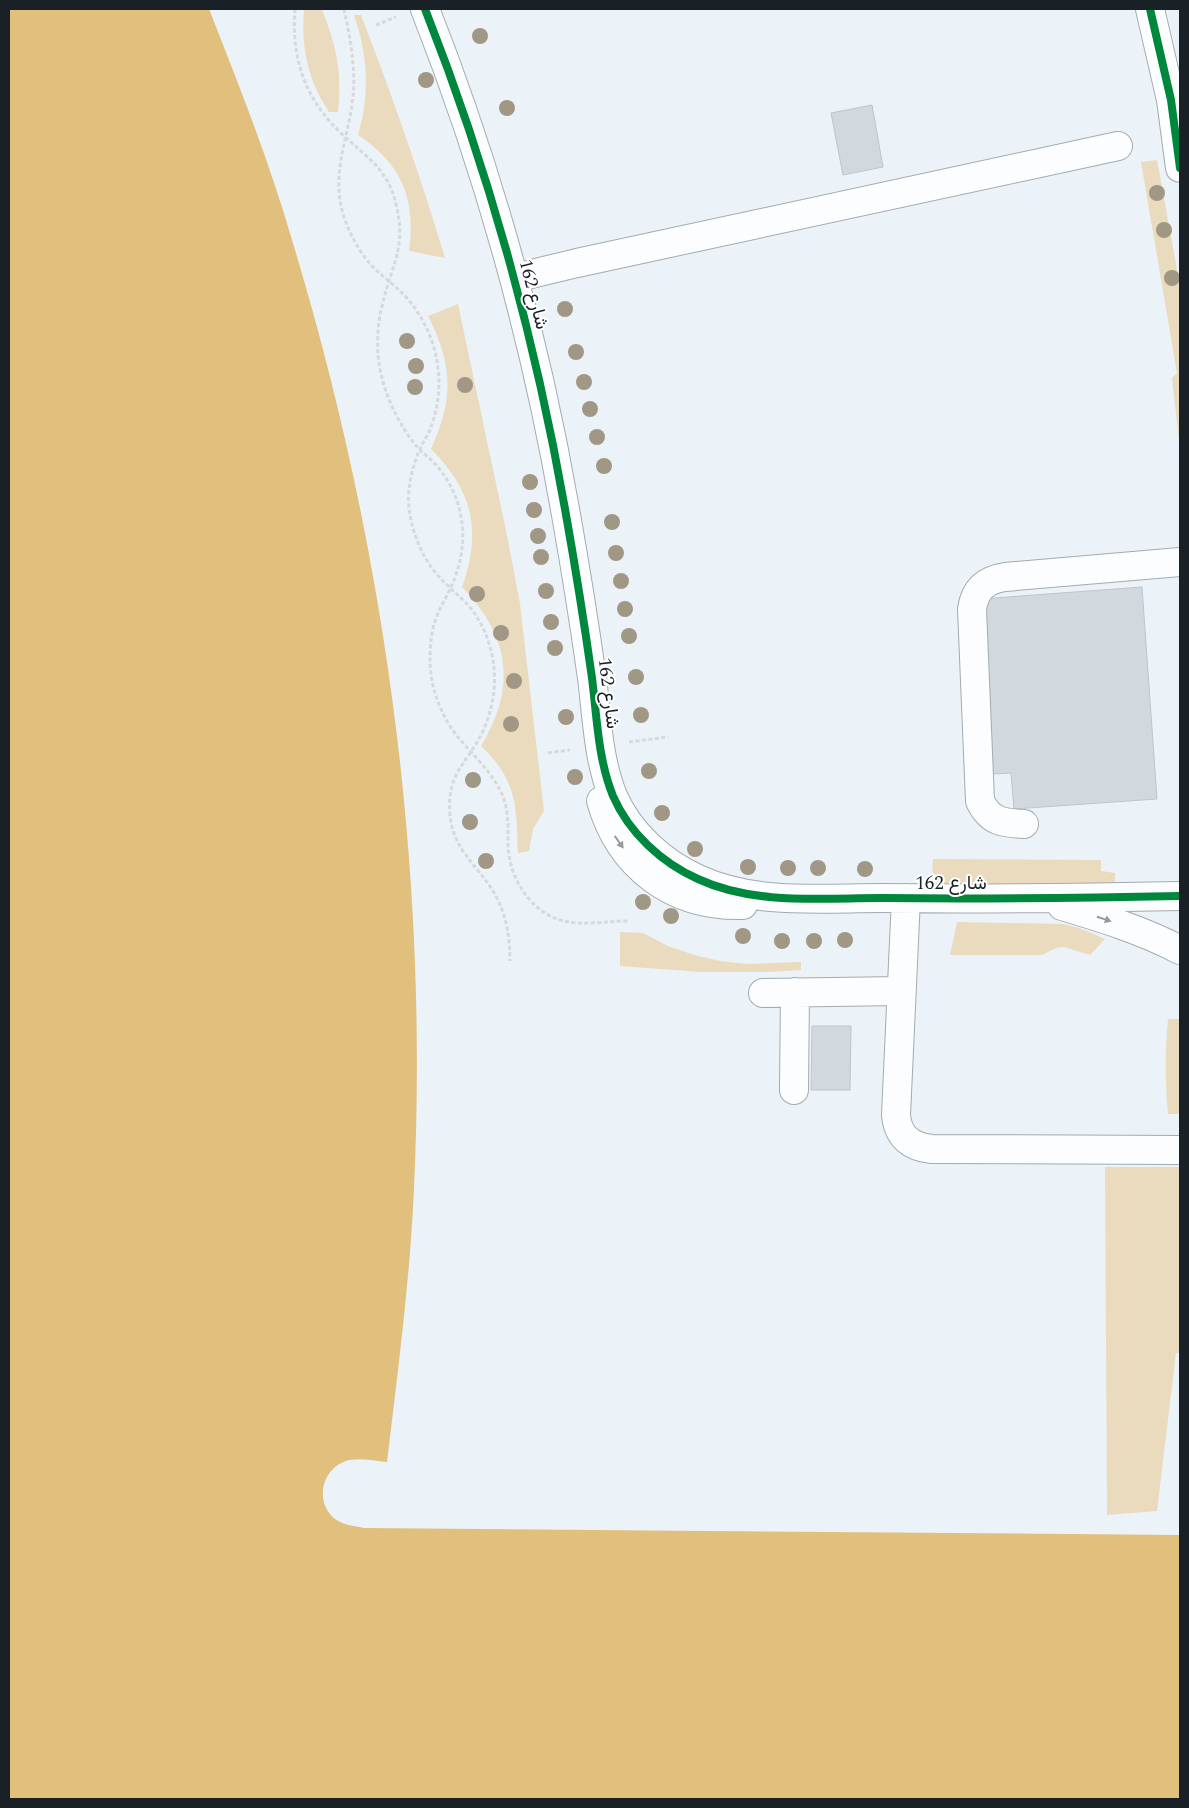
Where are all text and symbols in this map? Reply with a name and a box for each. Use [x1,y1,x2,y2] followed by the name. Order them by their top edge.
[511,256,556,333] street label: شارع 162
[590,656,627,730] street label: شارع 162
[614,835,624,848] one-way arrow
[915,869,987,898] street label: شارع 162
[1097,916,1112,923] one-way arrow

